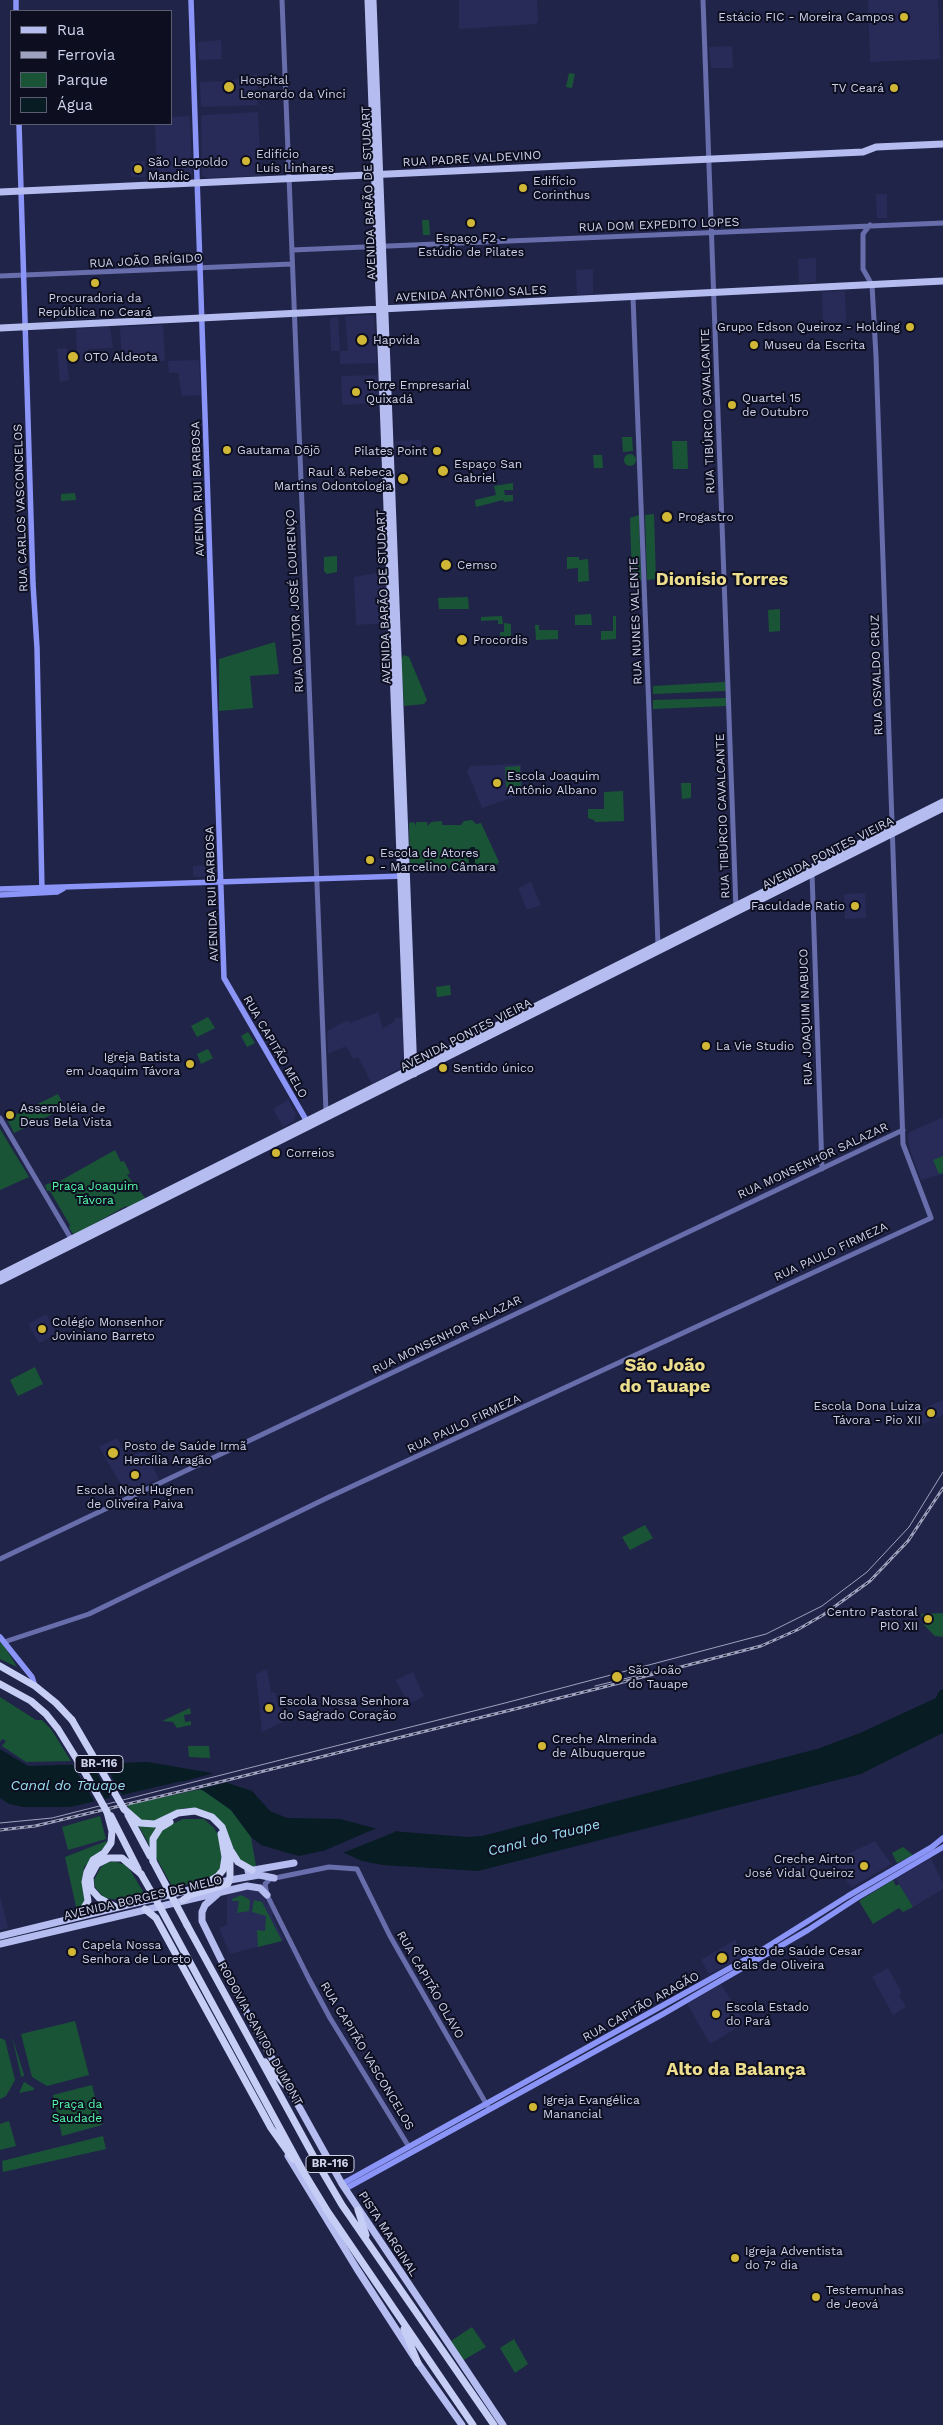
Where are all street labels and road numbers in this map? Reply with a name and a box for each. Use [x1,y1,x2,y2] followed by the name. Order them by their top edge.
[359,106,379,280] street label: AVENIDA BARÃO DE STUDART
[402,148,542,170] street label: RUA PADRE VALDEVINO
[578,215,740,235] street label: RUA DOM EXPEDITO LOPES
[89,251,203,271] street label: RUA JOÃO BRÍGIDO
[395,283,547,305] street label: AVENIDA ANTÔNIO SALES
[698,328,718,494] street label: RUA TIBÚRCIO CAVALCANTE
[188,421,208,557] street label: AVENIDA RUI BARBOSA
[11,424,31,592] street label: RUA CARLOS VASCONCELOS
[283,509,307,693] street label: RUA DOUTOR JOSÉ LOURENÇO
[374,510,394,684] street label: AVENIDA BARÃO DE STUDART
[627,557,645,685] street label: RUA NUNES VALENTE
[868,614,886,736] street label: RUA OSVALDO CRUZ
[713,733,733,899] street label: RUA TIBÚRCIO CAVALCANTE
[760,814,896,892] street label: AVENIDA PONTES VIEIRA
[202,826,222,962] street label: AVENIDA RUI BARBOSA
[796,948,816,1086] street label: RUA JOAQUIM NABUCO
[240,993,310,1101] street label: RUA CAPITÃO MELO
[398,996,534,1074] street label: AVENIDA PONTES VIEIRA
[735,1120,891,1202] street label: RUA MONSENHOR SALAZAR
[772,1219,890,1285] street label: RUA PAULO FIRMEZA
[370,1293,524,1377] street label: RUA MONSENHOR SALAZAR
[405,1391,523,1457] street label: RUA PAULO FIRMEZA
[75,1756,123,1772] road number: BR-116
[62,1873,224,1923] street label: AVENIDA BORGES DE MELO
[393,1929,467,2041] street label: RUA CAPITÃO OLAVO
[214,1960,306,2108] street label: RODOVIA SANTOS DUMONT
[580,1969,702,2045] street label: RUA CAPITÃO ARAGÃO
[317,1979,417,2133] street label: RUA CAPITÃO VASCONCELOS
[306,2156,354,2172] road number: BR-116
[355,2189,421,2279] street label: PISTA MARGINAL

